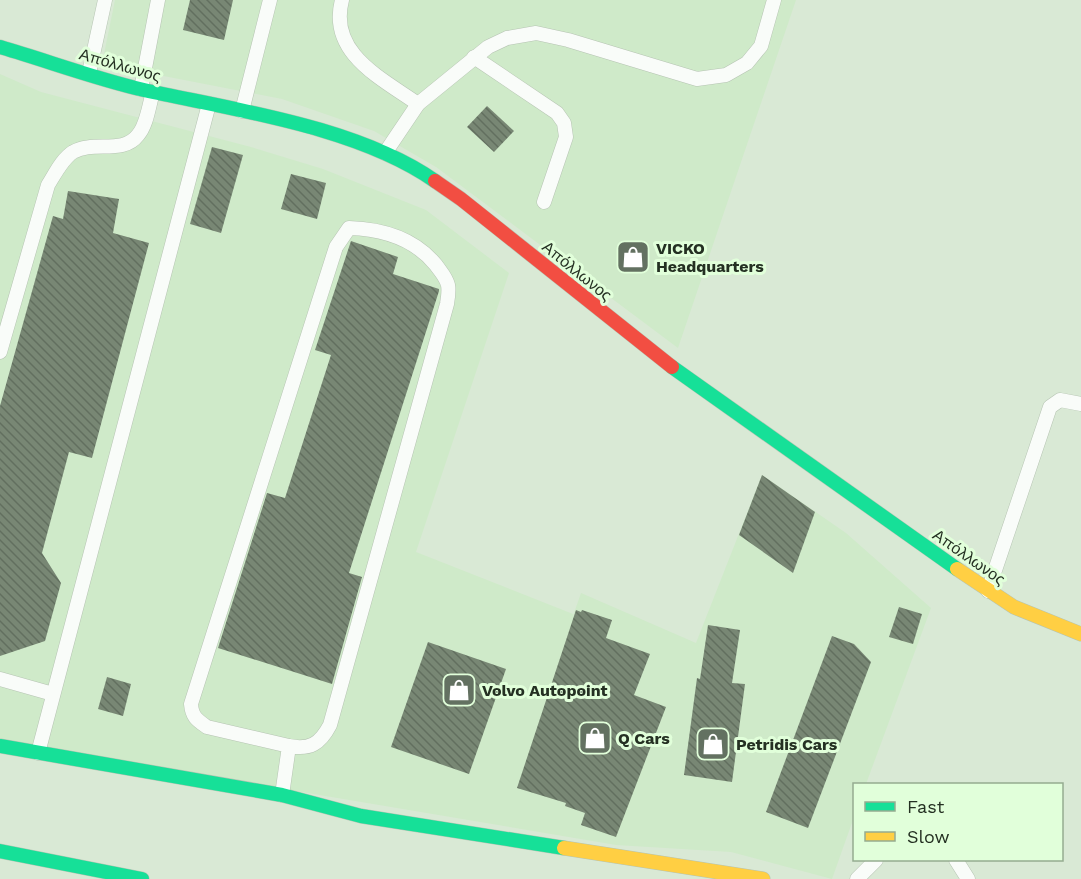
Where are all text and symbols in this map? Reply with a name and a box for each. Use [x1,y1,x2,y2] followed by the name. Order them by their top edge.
[77,44,163,86] street label: Απόλλωνος
[538,237,616,305] street label: Απόλλωνος
[615,239,651,275] shop icon: VICKO Headquarters
[656,239,764,276] place label: VICKO Headquarters
[929,525,1009,589] street label: Απόλλωνος
[441,672,477,708] shop icon: Volvo Autopoint
[482,681,608,700] place label: Volvo Autopoint
[577,720,613,756] shop icon: Q Cars
[695,726,731,762] shop icon: Petridis Cars
[618,729,670,748] place label: Q Cars
[736,735,838,754] place label: Petridis Cars
[853,783,1063,861] legend
[907,796,945,817] text: Fast
[907,826,950,847] text: Slow

